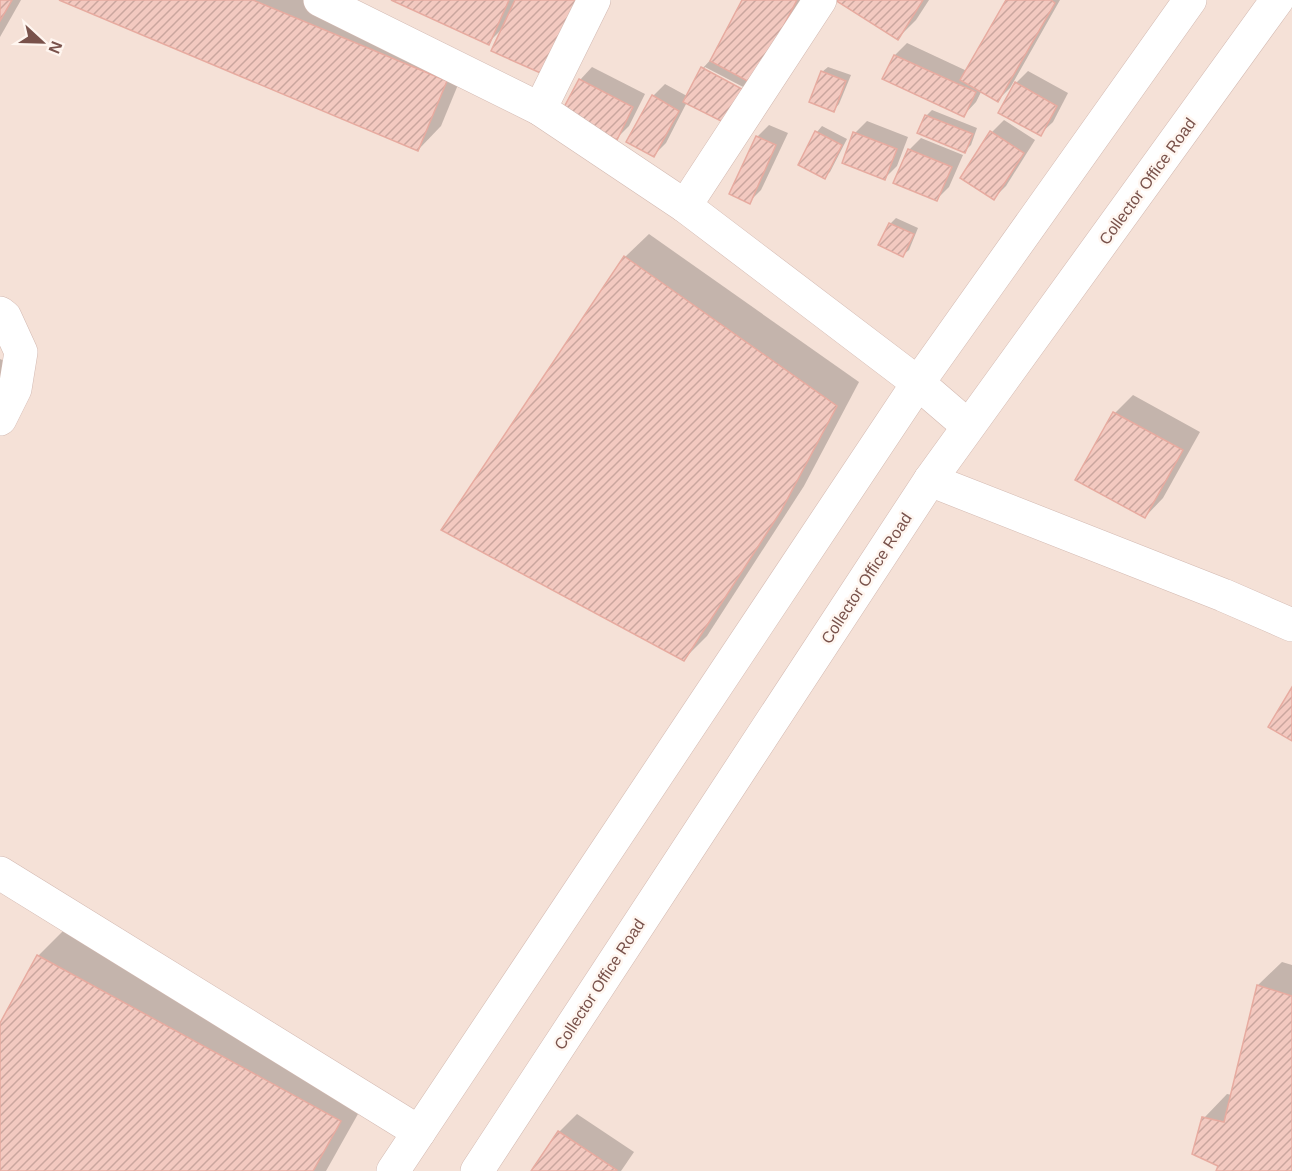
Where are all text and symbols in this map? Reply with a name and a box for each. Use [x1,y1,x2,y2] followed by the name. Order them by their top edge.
[12,12,72,72] north arrow
[45,39,65,56] text: N
[1096,115,1199,248] street label: Collector Office Road
[818,510,915,647] street label: Collector Office Road
[551,916,648,1053] street label: Collector Office Road

